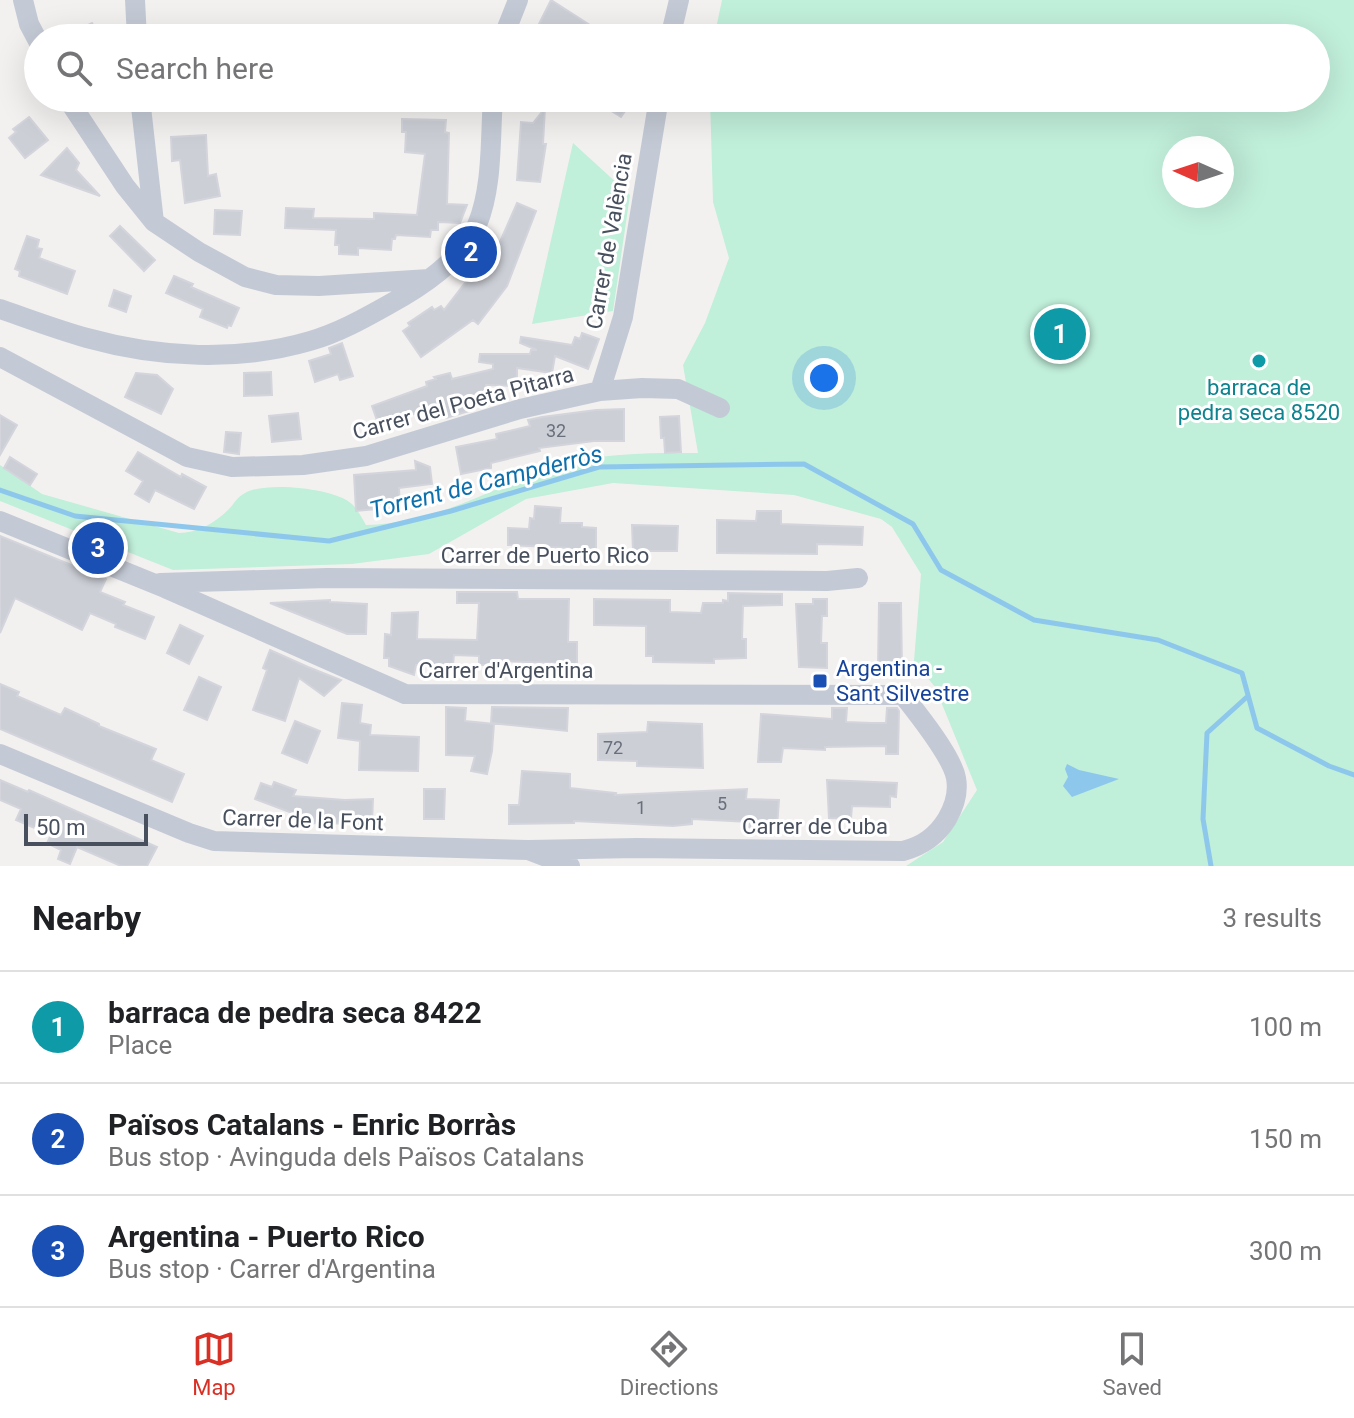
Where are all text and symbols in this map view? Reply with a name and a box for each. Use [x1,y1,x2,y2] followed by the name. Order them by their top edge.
[24,24,1330,112] search box
[52,46,96,90] icon: search
[116,51,274,86] text: Search here
[1162,136,1234,208] north arrow
[581,151,637,331] street label: Carrer de València
[445,222,497,282] pin: 2
[1034,304,1086,364] pin: 1
[1250,352,1268,370] marker: barraca de pedra seca 8520
[804,358,844,398] your location
[350,361,576,445] street label: Carrer del Poeta Pitarra
[1178,375,1340,425] place label: barraca de pedra seca 8520
[546,420,566,441] house number: 32
[367,439,605,525] water label: Torrent de Campderròs
[72,518,124,578] pin: 3
[441,543,649,568] street label: Carrer de Puerto Rico
[836,656,969,706] place label: Argentina - Sant Silvestre
[419,658,593,683] street label: Carrer d'Argentina
[811,672,829,690] marker: Argentina - Sant Silvestre
[603,737,623,758] house number: 72
[717,793,727,814] house number: 5
[636,797,646,818] house number: 1
[222,805,384,835] street label: Carrer de la Font
[24,810,148,846] scale bar
[742,814,888,839] street label: Carrer de Cuba
[36,815,85,840] text: 50 m
[32,898,141,938] text: Nearby
[1223,903,1322,933] text: 3 results
[108,995,482,1030] text: barraca de pedra seca 8422
[51,1012,65,1042] text: 1
[1249,1012,1322,1042] text: 100 m
[108,1030,172,1060] text: Place
[108,1107,516,1142] text: Països Catalans - Enric Borràs
[51,1124,65,1154] text: 2
[1249,1124,1322,1154] text: 150 m
[108,1142,585,1172] text: Bus stop · Avinguda dels Països Catalans
[108,1219,425,1254] text: Argentina - Puerto Rico
[51,1236,65,1266] text: 3
[1249,1236,1322,1266] text: 300 m
[108,1254,436,1284] text: Bus stop · Carrer d'Argentina
[192,1327,236,1400] tab: Map
[620,1327,719,1400] tab: Directions
[1103,1327,1162,1400] tab: Saved

